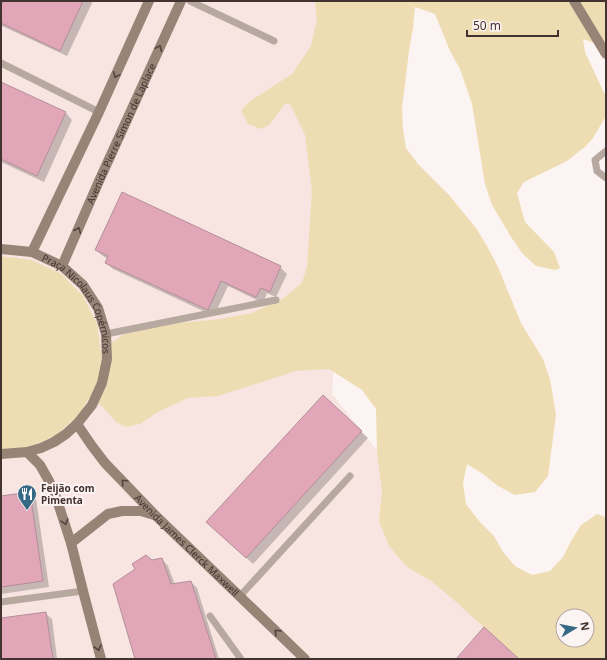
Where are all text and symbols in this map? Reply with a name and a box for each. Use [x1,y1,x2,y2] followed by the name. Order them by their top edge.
[467,12,558,38] scale bar
[473,17,501,34] text: 50 m
[154,44,162,52] one-way arrow
[83,60,159,206] street label: Avenida Pierre Simon de Laplace
[112,71,120,78] one-way arrow
[73,227,81,234] one-way arrow
[40,251,114,354] street label: Praça Nicolaus Copérnicos
[121,479,129,487] one-way arrow
[41,481,95,507] place label: Feijão com Pimenta
[16,483,38,511] restaurant icon: Feijão com Pimenta
[131,491,242,599] street label: Avenida James Clerck Maxwell
[60,519,68,526] one-way arrow
[555,608,595,648] north arrow
[577,620,594,632] text: N
[274,629,282,637] one-way arrow
[93,644,102,651] one-way arrow

